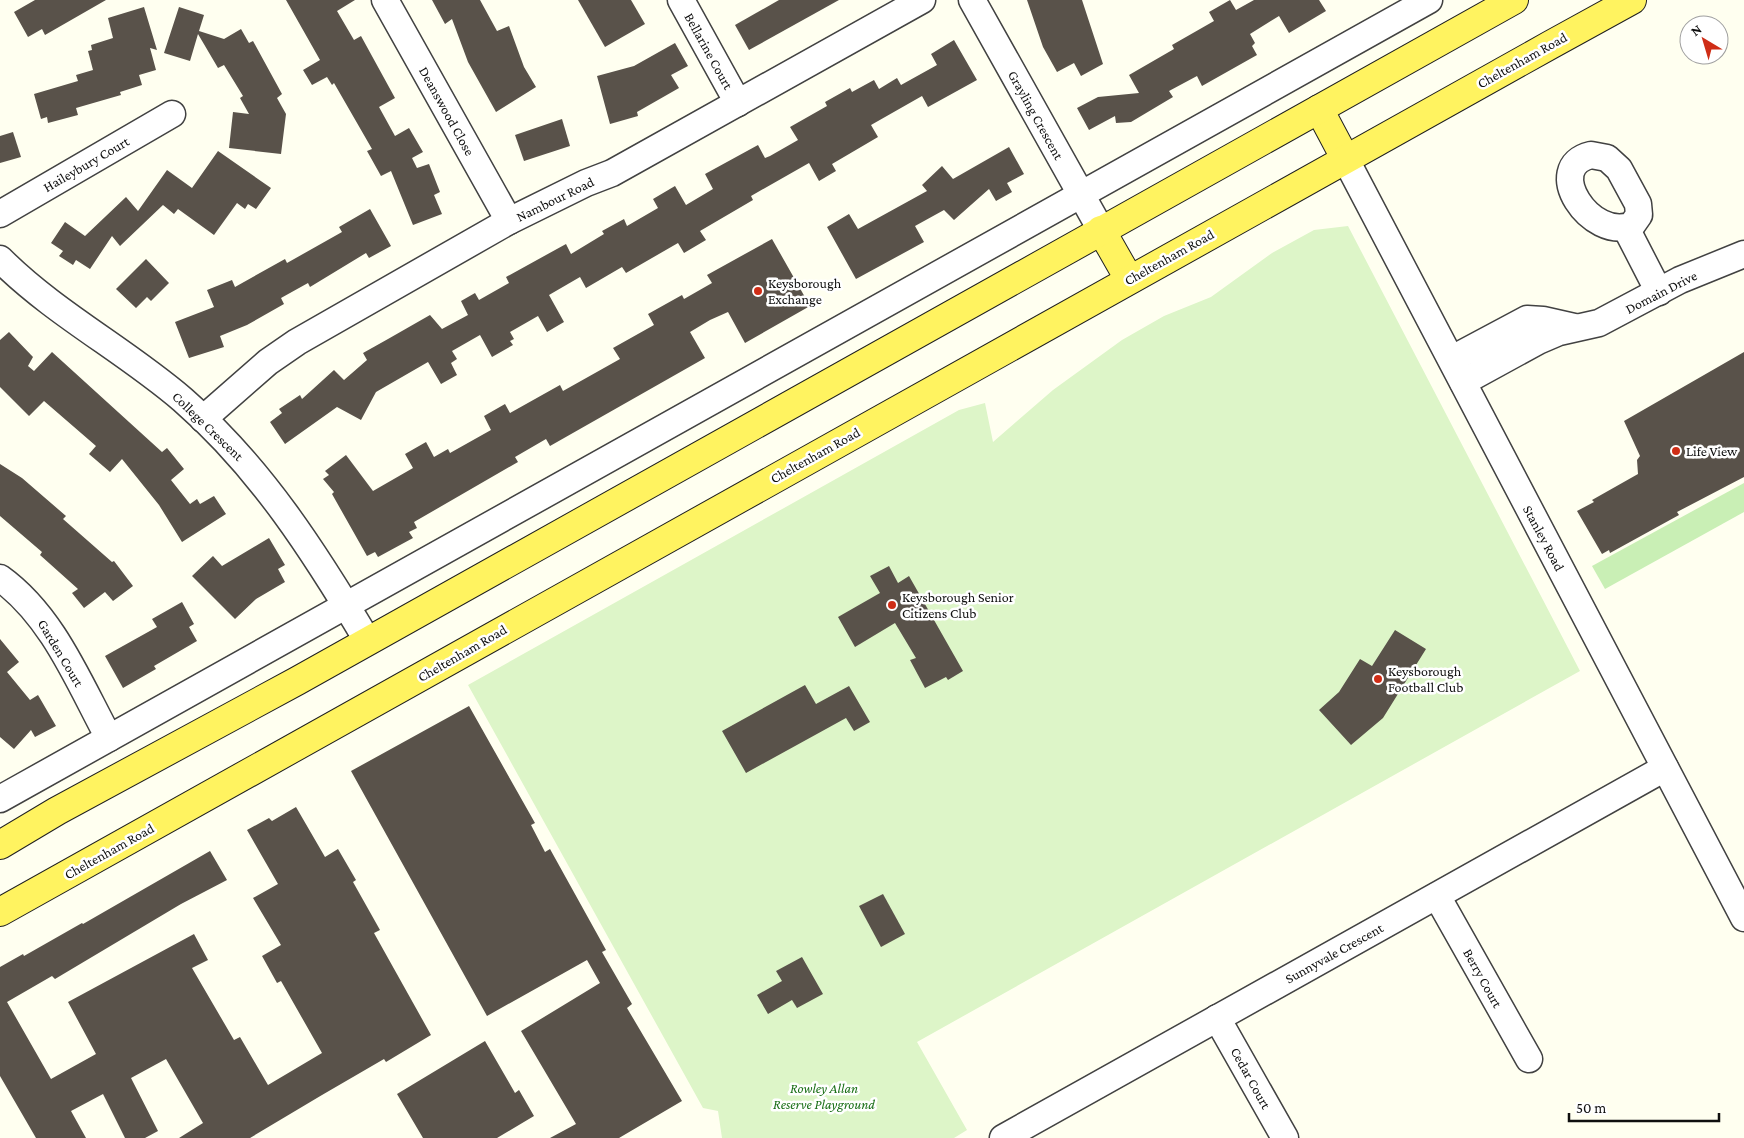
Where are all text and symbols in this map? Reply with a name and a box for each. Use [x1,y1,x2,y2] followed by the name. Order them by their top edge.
[681,10,737,92] street label: Bellarine Court
[1679,15,1729,65] north arrow
[1687,20,1705,39] text: N
[1474,28,1570,91] street label: Cheltenham Road
[416,64,478,158] street label: Deanswood Close
[1005,68,1067,163] street label: Grayling Crescent
[40,133,132,195] street label: Haileybury Court
[514,173,597,225] street label: Nambour Road
[1121,225,1217,288] street label: Cheltenham Road
[1623,267,1699,317] street label: Domain Drive
[768,275,842,307] place label: Keysborough Exchange
[752,285,764,297] marker: Keysborough Exchange
[169,388,247,464] street label: College Crescent
[767,423,863,486] street label: Cheltenham Road
[1686,443,1738,459] place label: Life View
[1670,445,1682,457] marker: Life View
[1520,502,1568,574] street label: Stanley Road
[902,589,1014,621] place label: Keysborough Senior Citizens Club
[886,599,898,611] marker: Keysborough Senior Citizens Club
[35,616,88,690] street label: Garden Court
[415,621,510,685] street label: Cheltenham Road
[1388,663,1463,695] place label: Keysborough Football Club
[1372,673,1384,685] marker: Keysborough Football Club
[61,819,157,882] street label: Cheltenham Road
[1282,919,1386,987] street label: Sunnyvale Crescent
[1460,946,1506,1011] street label: Berry Court
[1228,1044,1275,1112] street label: Cedar Court
[773,1080,875,1112] park label: Rowley Allan Reserve Playground
[1569,1090,1719,1122] scale bar
[1576,1100,1606,1116] text: 50 m

